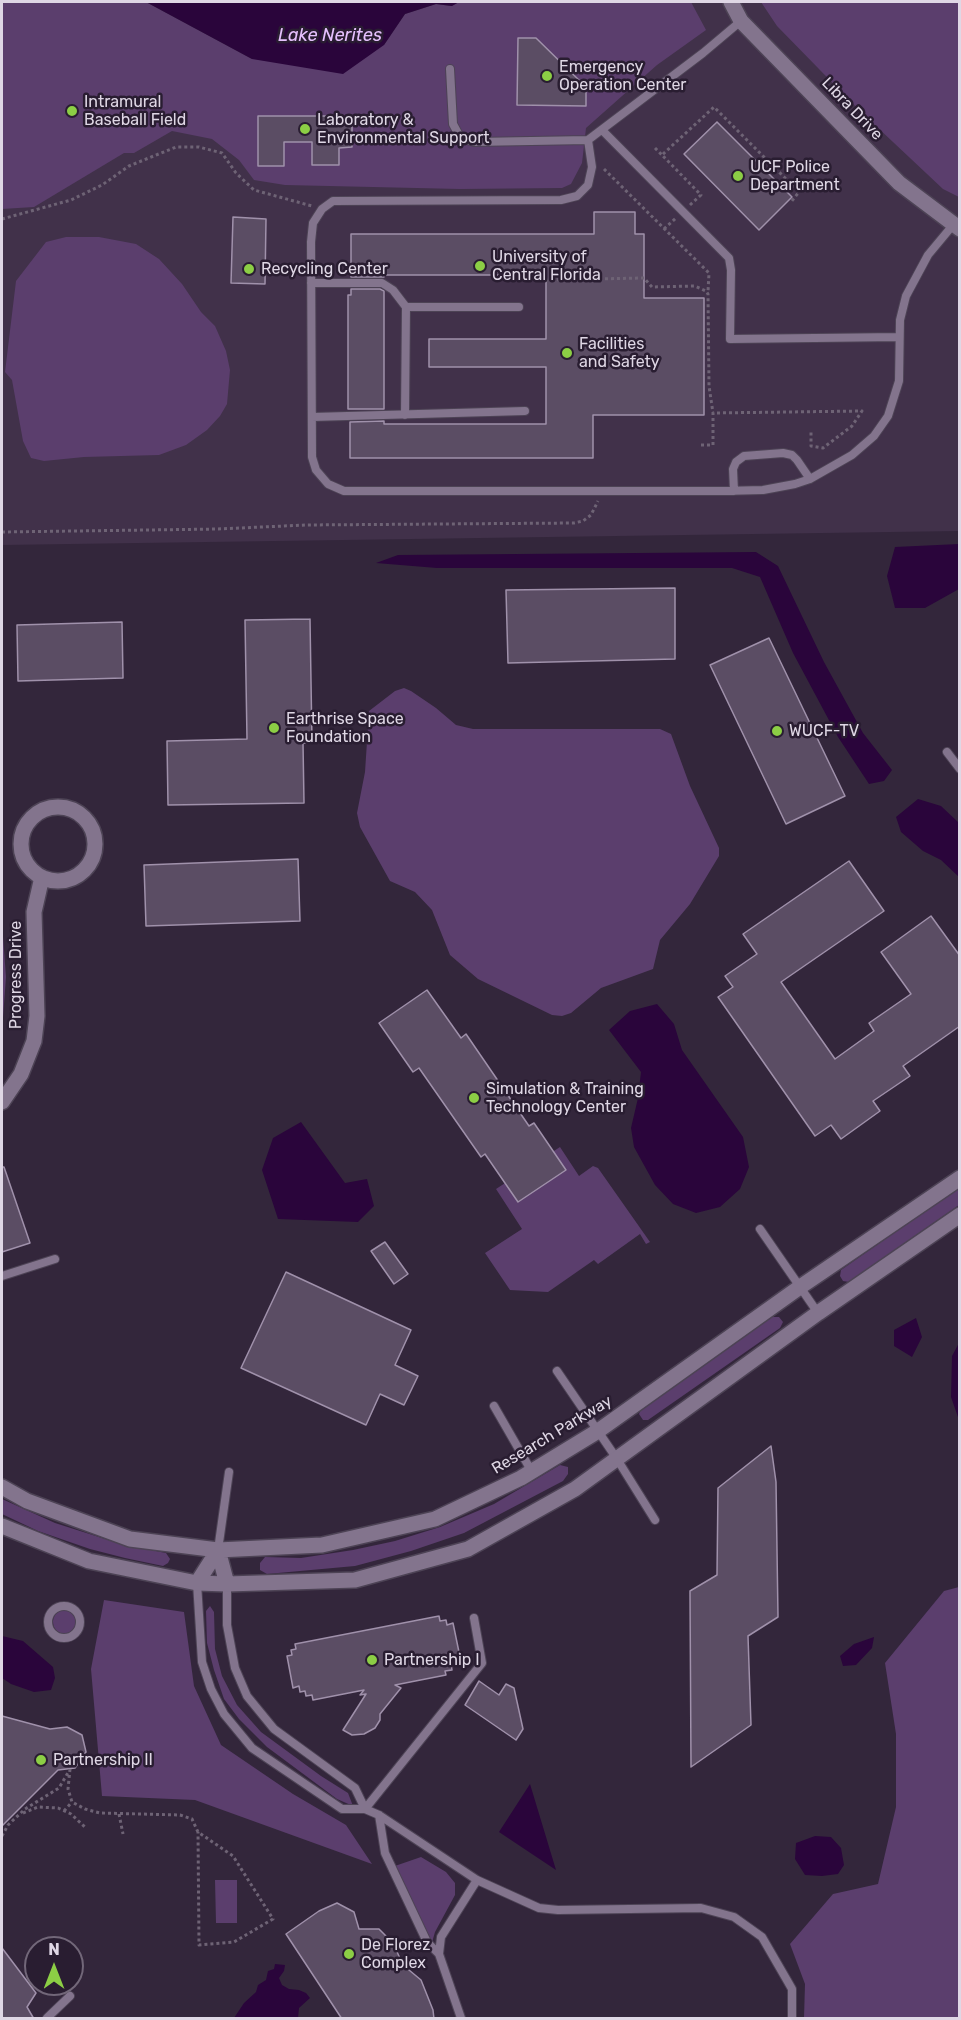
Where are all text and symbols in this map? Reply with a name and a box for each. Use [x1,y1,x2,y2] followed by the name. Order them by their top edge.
[278,25,382,47] water label: Lake Nerites
[559,57,686,95] place label: Emergency Operation Center
[540,69,554,83] marker: Emergency Operation Center
[817,74,887,144] street label: Libra Drive
[84,92,186,130] place label: Intramural Baseball Field
[65,104,79,118] marker: Intramural Baseball Field
[317,110,490,148] place label: Laboratory & Environmental Support
[298,122,312,136] marker: Laboratory & Environmental Support
[750,157,840,195] place label: UCF Police Department
[731,169,745,183] marker: UCF Police Department
[492,247,601,285] place label: University of Central Florida
[261,259,388,279] place label: Recycling Center
[473,259,487,273] marker: University of Central Florida
[242,262,256,276] marker: Recycling Center
[579,334,660,372] place label: Facilities and Safety
[560,346,574,360] marker: Facilities and Safety
[286,709,404,747] place label: Earthrise Space Foundation
[267,721,281,735] marker: Earthrise Space Foundation
[789,721,859,741] place label: WUCF-TV
[770,724,784,738] marker: WUCF-TV
[6,921,26,1029] street label: Progress Drive
[486,1079,644,1117] place label: Simulation & Training Technology Center
[467,1091,481,1105] marker: Simulation & Training Technology Center
[488,1391,616,1479] street label: Research Parkway
[384,1650,480,1670] place label: Partnership I
[365,1653,379,1667] marker: Partnership I
[53,1750,153,1770] place label: Partnership II
[34,1753,48,1767] marker: Partnership II
[361,1935,430,1973] place label: De Florez Complex
[24,1936,84,1996] north arrow
[48,1940,60,1959] text: N
[342,1947,356,1961] marker: De Florez Complex

